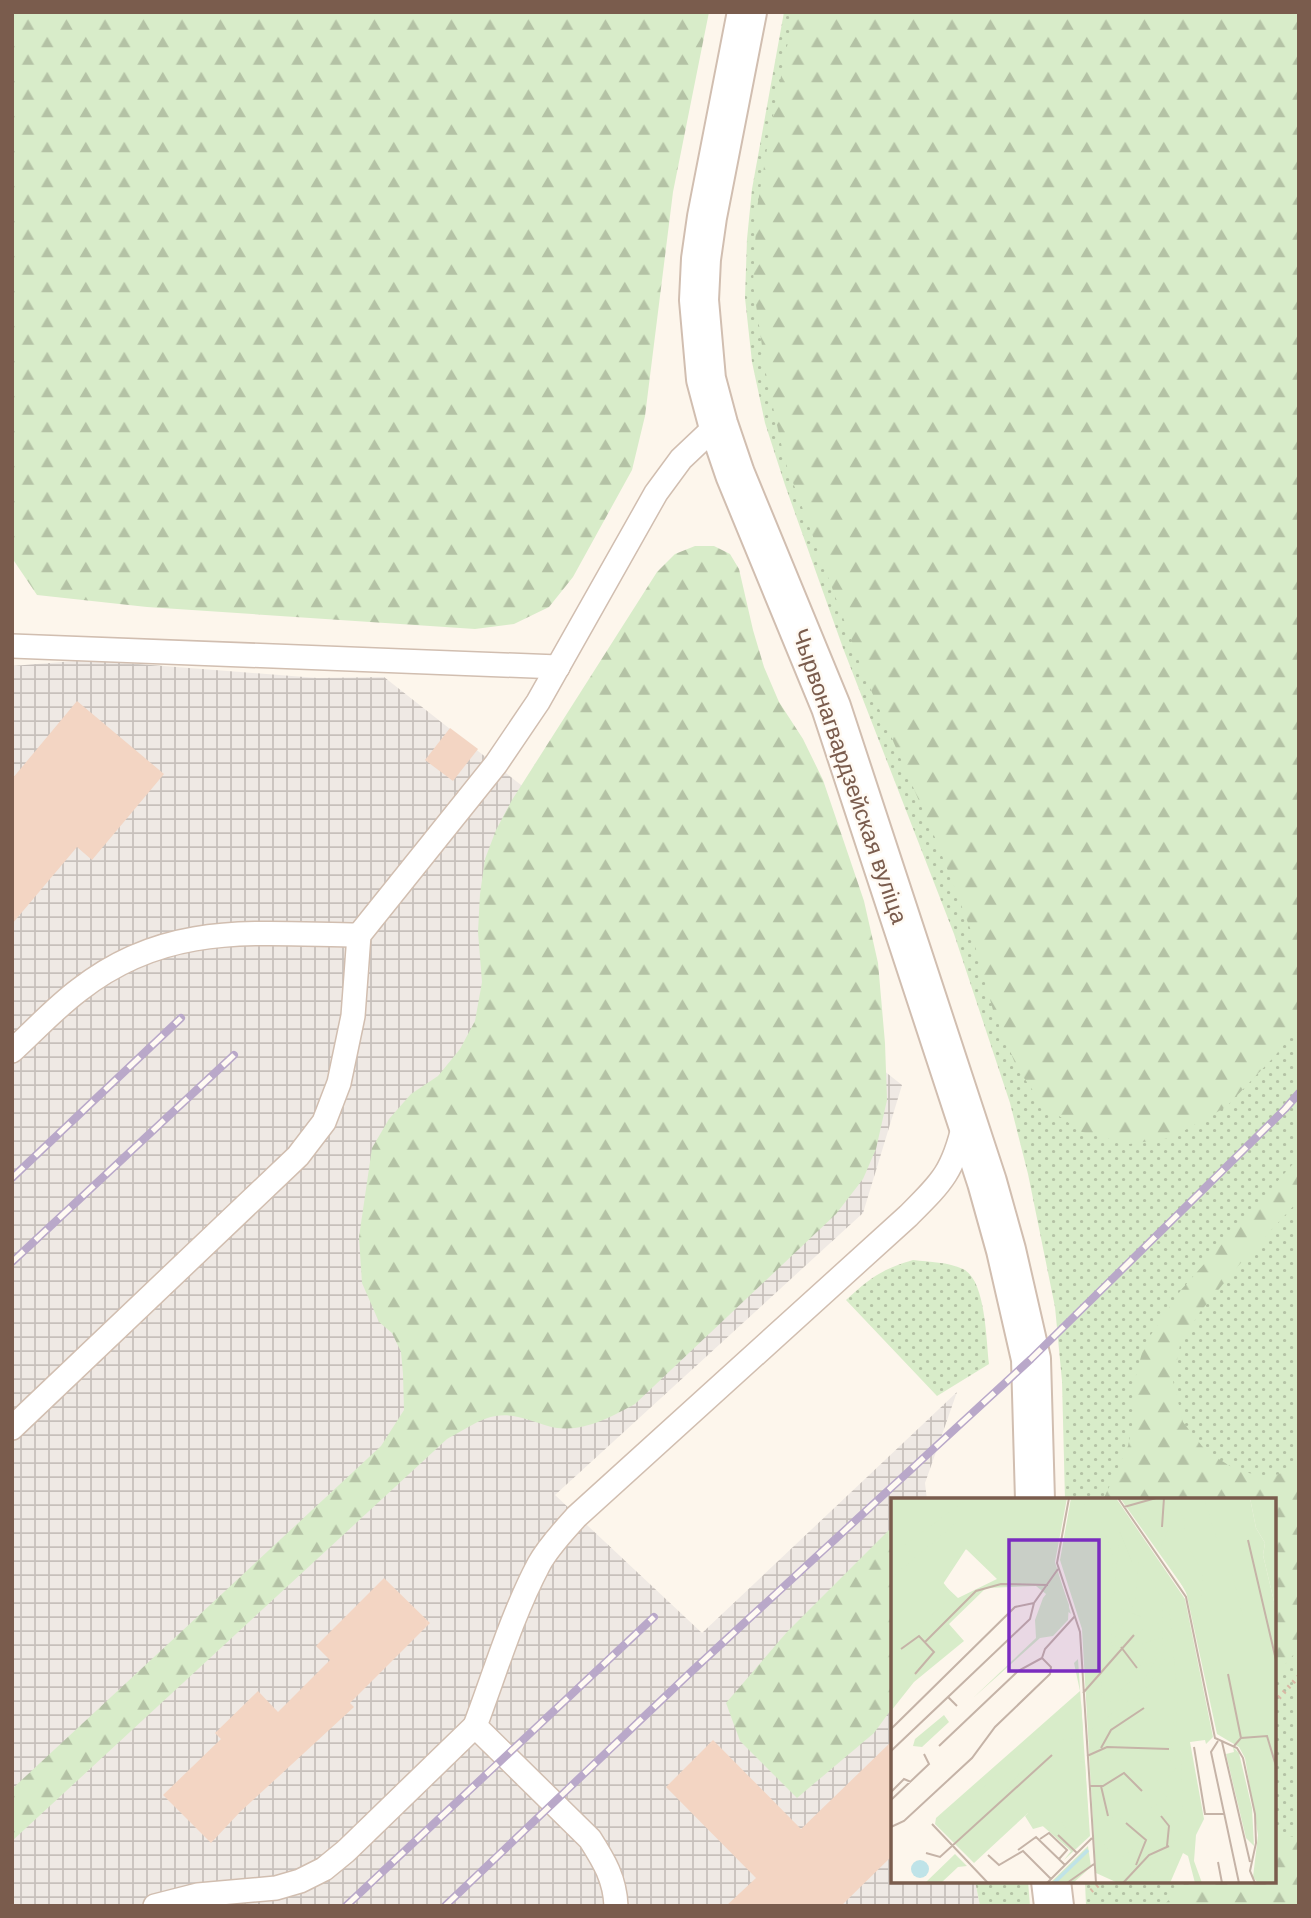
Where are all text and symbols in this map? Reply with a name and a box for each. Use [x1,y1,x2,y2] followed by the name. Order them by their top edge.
[785,624,915,928] street label: Чырвонагвардзейская вуліца
[891,1498,1276,1883] inset map

